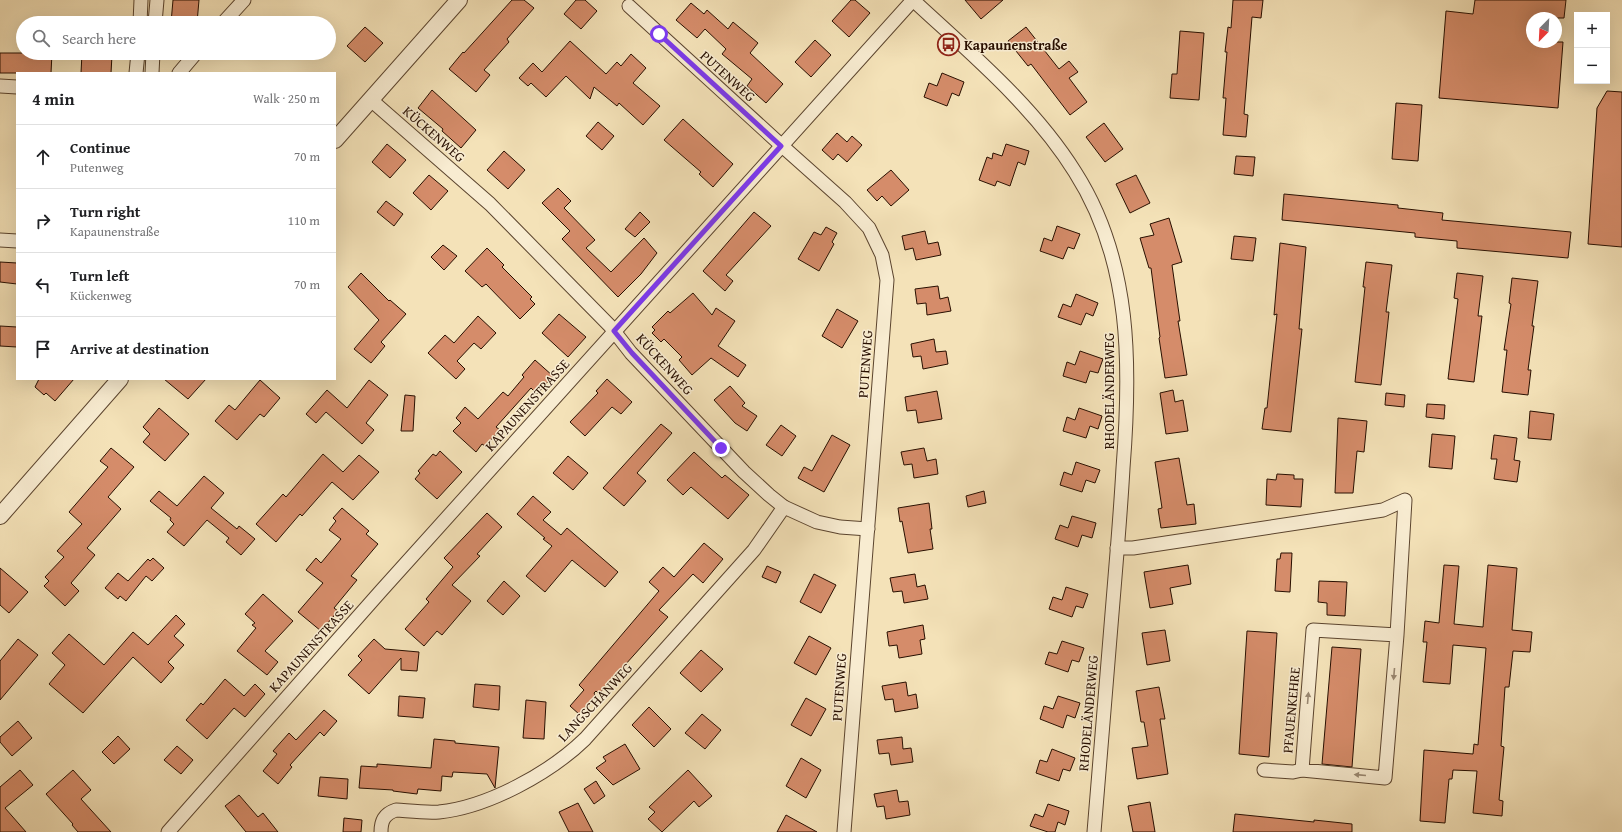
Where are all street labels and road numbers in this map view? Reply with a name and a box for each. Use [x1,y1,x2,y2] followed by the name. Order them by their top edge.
[696,46,760,106] street label: PUTENWEG
[398,101,470,167] street label: KÜCKENWEG
[632,329,698,399] street label: KÜCKENWEG
[853,329,877,399] street label: PUTENWEG
[1099,333,1119,449] street label: RHODELÄNDERWEG
[480,354,574,456] street label: KAPAUNENSTRASSE
[264,595,358,697] street label: KAPAUNENSTRASSE
[827,652,851,722] street label: PUTENWEG
[1073,654,1103,772] street label: RHODELÄNDERWEG
[553,658,637,746] street label: LANGSCHANWEG
[1277,666,1305,754] street label: PFAUENKEHRE

